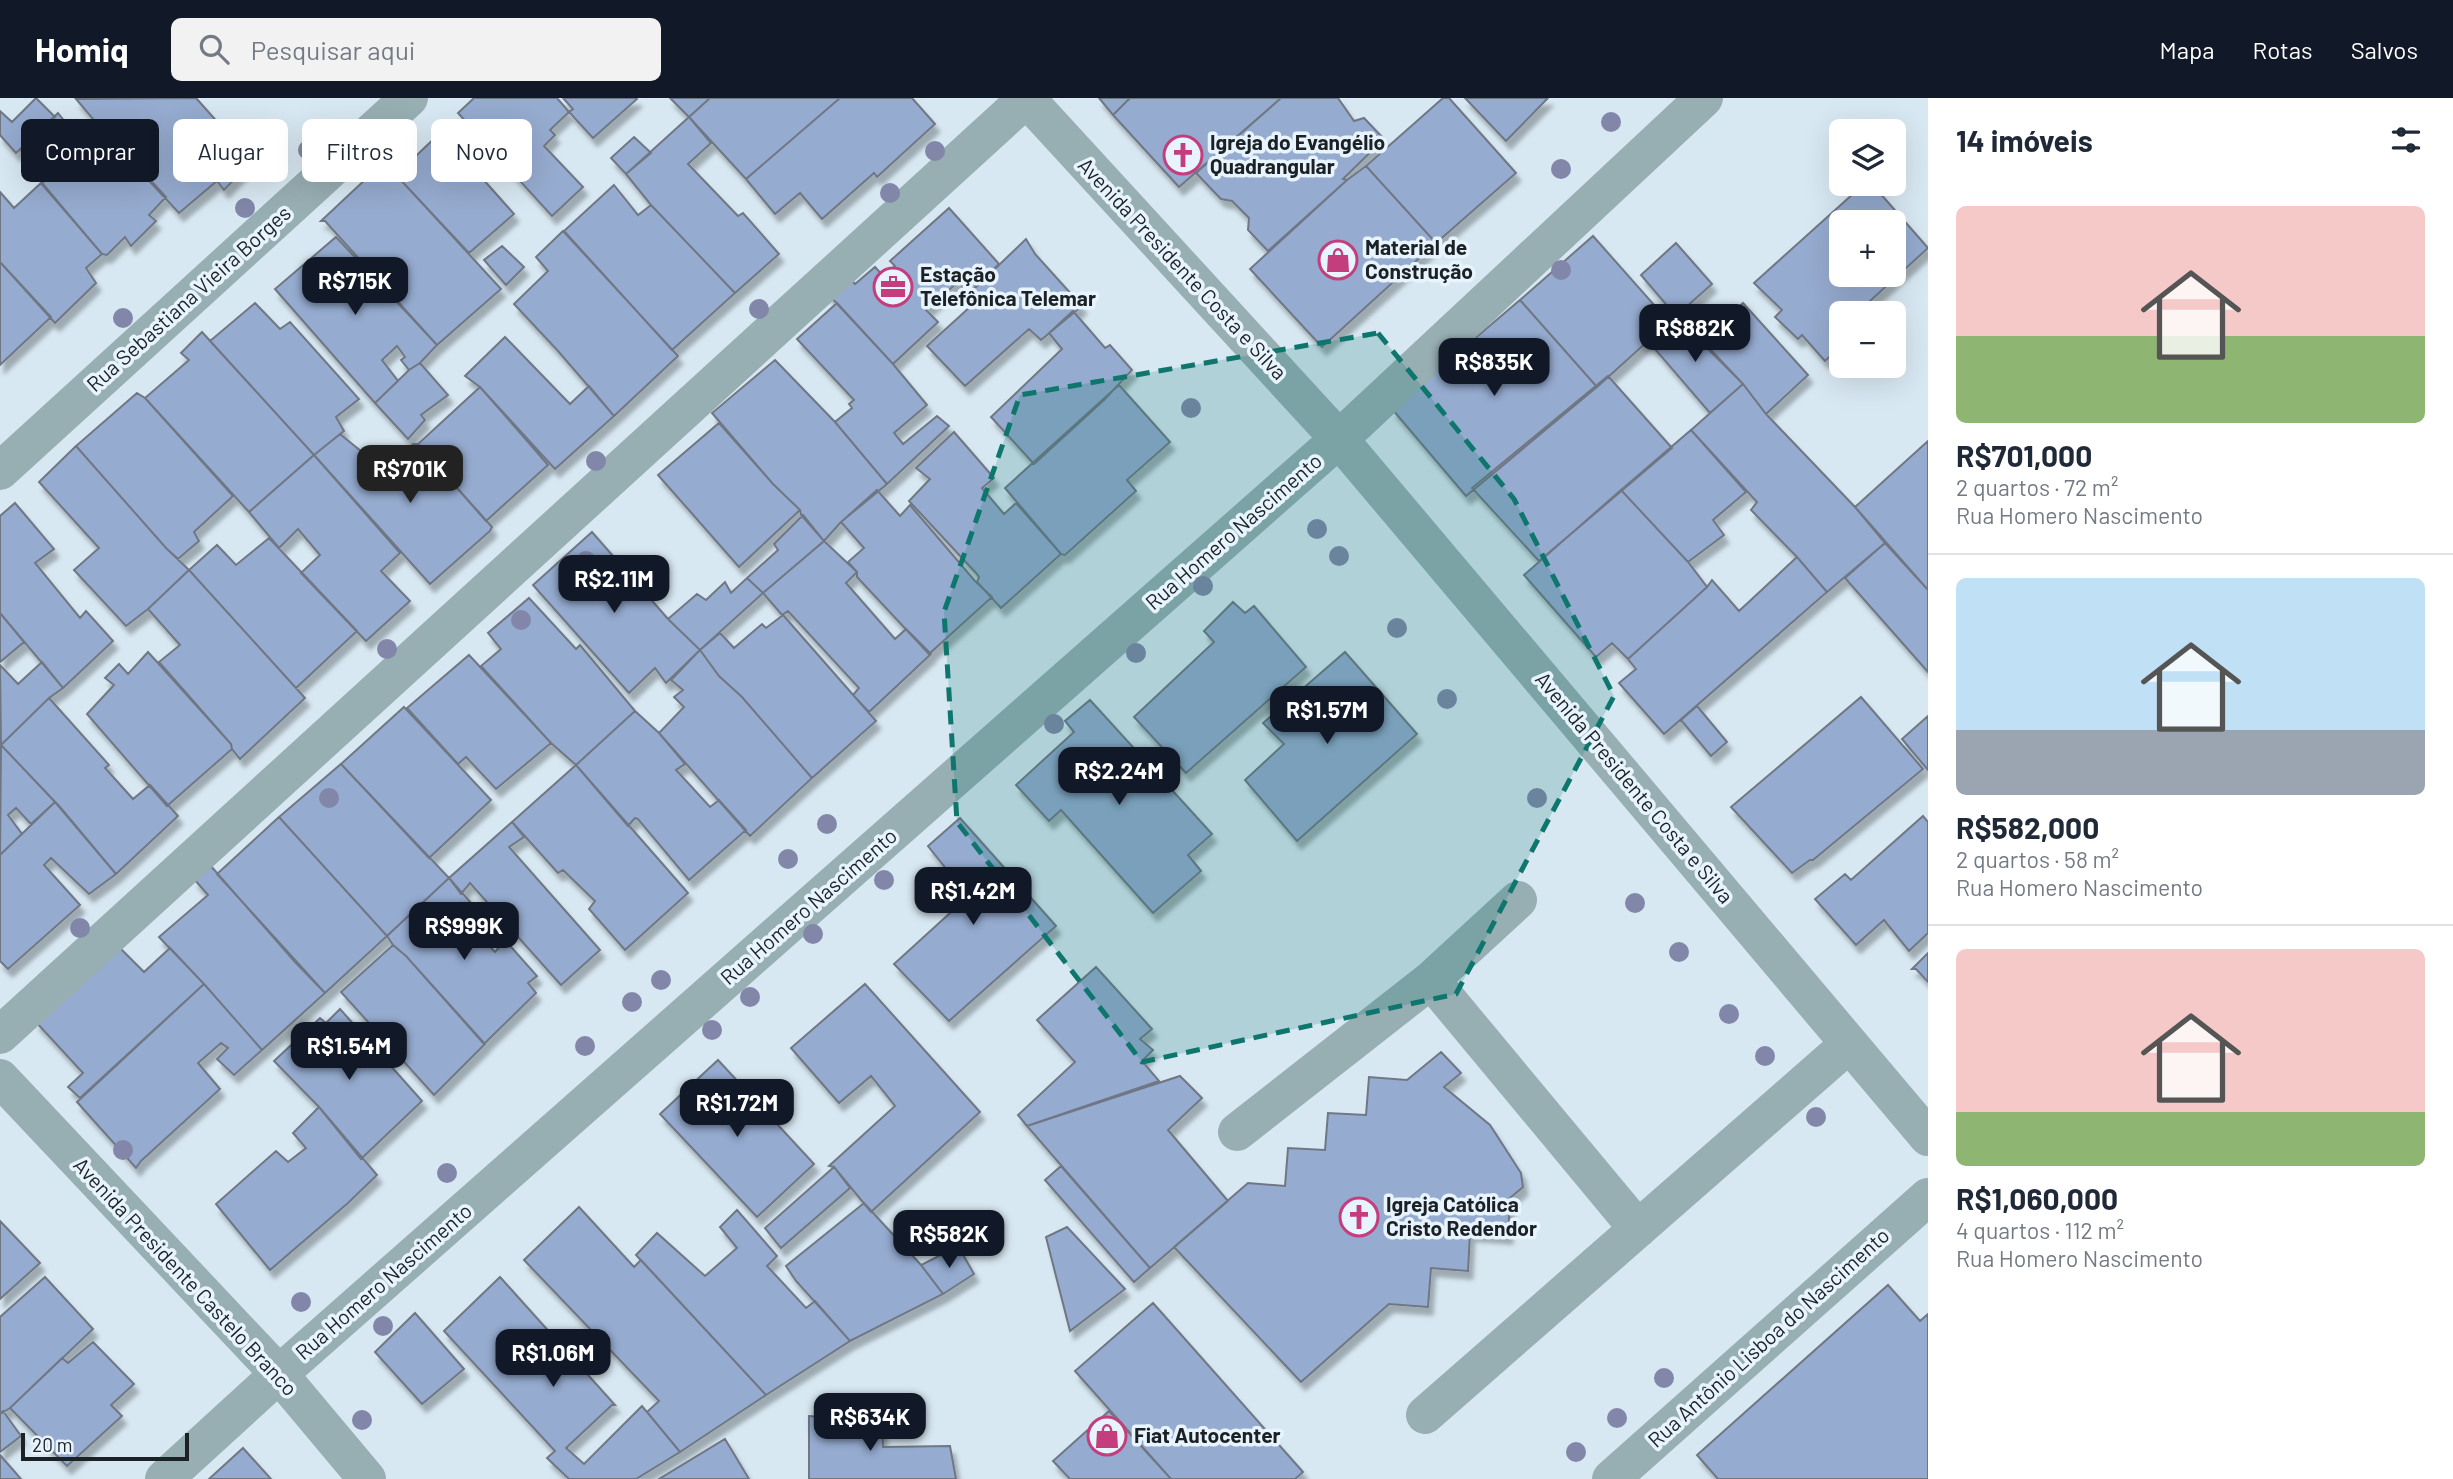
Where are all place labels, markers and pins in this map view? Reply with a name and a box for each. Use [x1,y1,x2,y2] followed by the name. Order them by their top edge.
[1210,129,1385,178] place label: Igreja do Evangélio Quadrangular
[1162,134,1204,176] church icon: Igreja do Evangélio Quadrangular
[1365,234,1473,283] place label: Material de Construção
[1317,239,1359,281] shop icon: Material de Construção
[298,258,412,317] pin: R$715K
[920,261,1096,310] place label: Estação Telefônica Telemar
[872,266,914,308] office icon: Estação Telefônica Telemar
[1638,304,1752,364] pin: R$882K
[1437,338,1551,398] pin: R$835K
[353,446,467,505] pin: R$701K
[549,556,679,615] pin: R$2.11M
[1262,686,1392,746] pin: R$1.57M
[1054,748,1184,807] pin: R$2.24M
[908,868,1038,927] pin: R$1.42M
[407,902,521,962] pin: R$999K
[284,1023,414,1082] pin: R$1.54M
[672,1080,802,1139] pin: R$1.72M
[1386,1191,1537,1240] place label: Igreja Católica Cristo Redendor
[1338,1196,1380,1238] church icon: Igreja Católica Cristo Redendor
[892,1210,1006,1270] pin: R$582K
[488,1330,618,1389] pin: R$1.06M
[813,1394,927,1453] pin: R$634K
[1086,1415,1128,1457] shop icon: Fiat Autocenter
[1134,1422,1281,1447] place label: Fiat Autocenter

